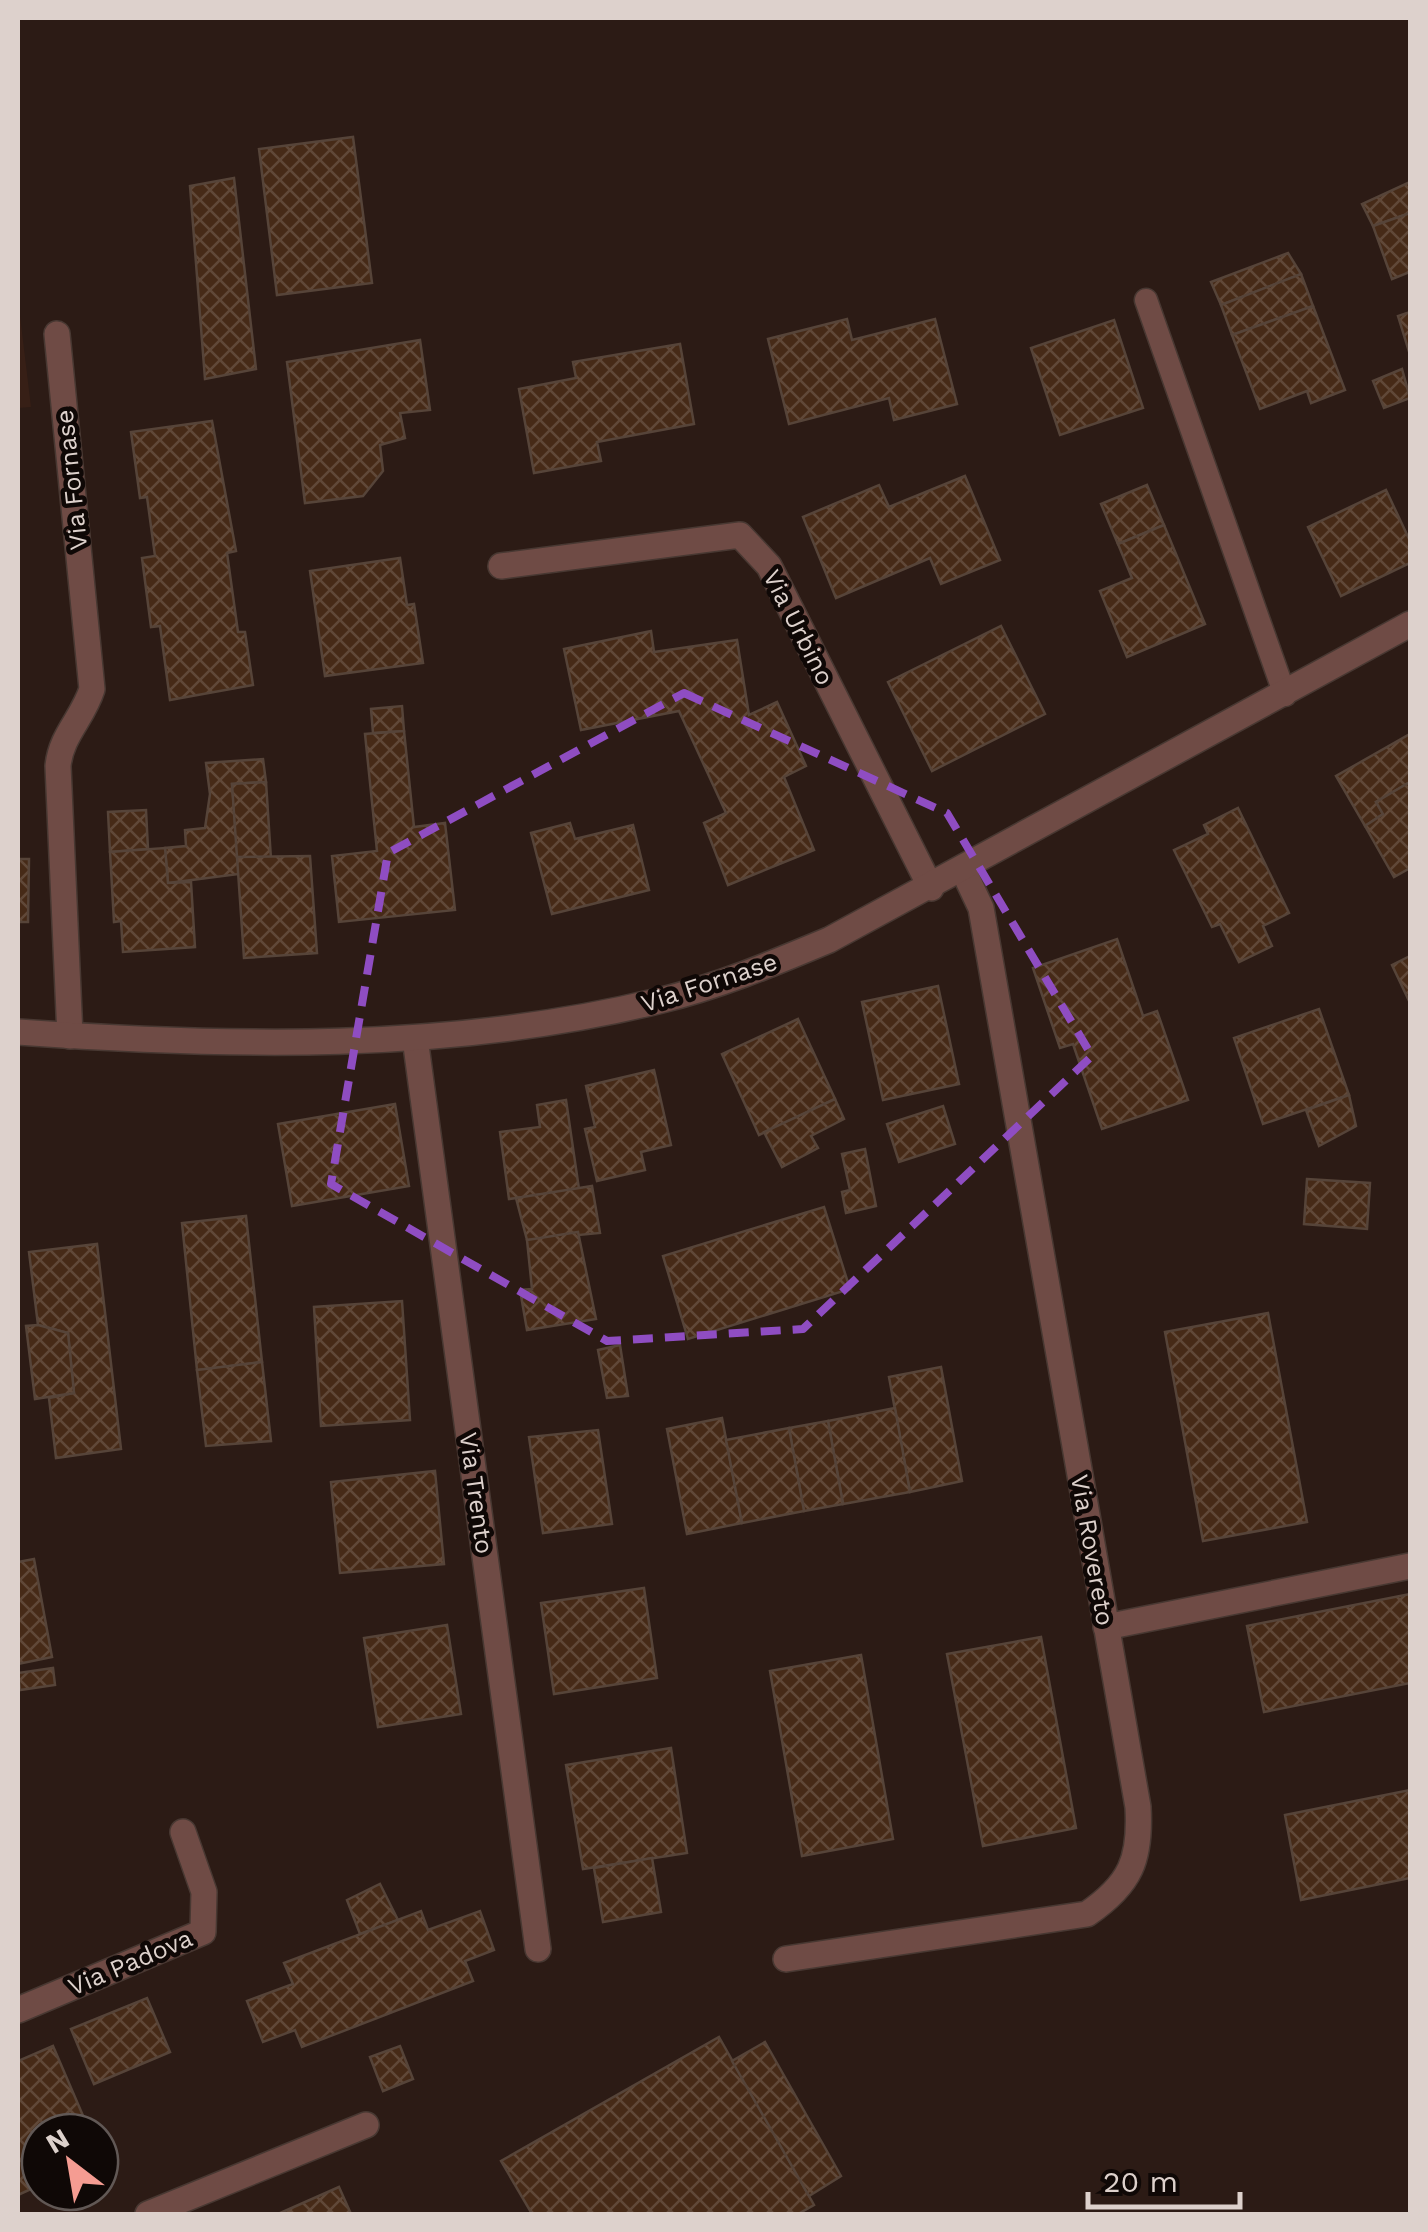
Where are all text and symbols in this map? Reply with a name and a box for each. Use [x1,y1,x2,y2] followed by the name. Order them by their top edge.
[50,408,93,552] street label: Via Fornase
[757,565,840,690] street label: Via Urbino
[637,947,781,1018] street label: Via Fornase
[454,1430,499,1556] street label: Via Trento
[1065,1472,1120,1628] street label: Via Rovereto
[64,1923,197,2002] street label: Via Padova
[20,2112,120,2212] north arrow
[40,2122,75,2160] text: N
[1088,2147,1240,2209] scale bar
[1103,2164,1178,2199] text: 20 m

